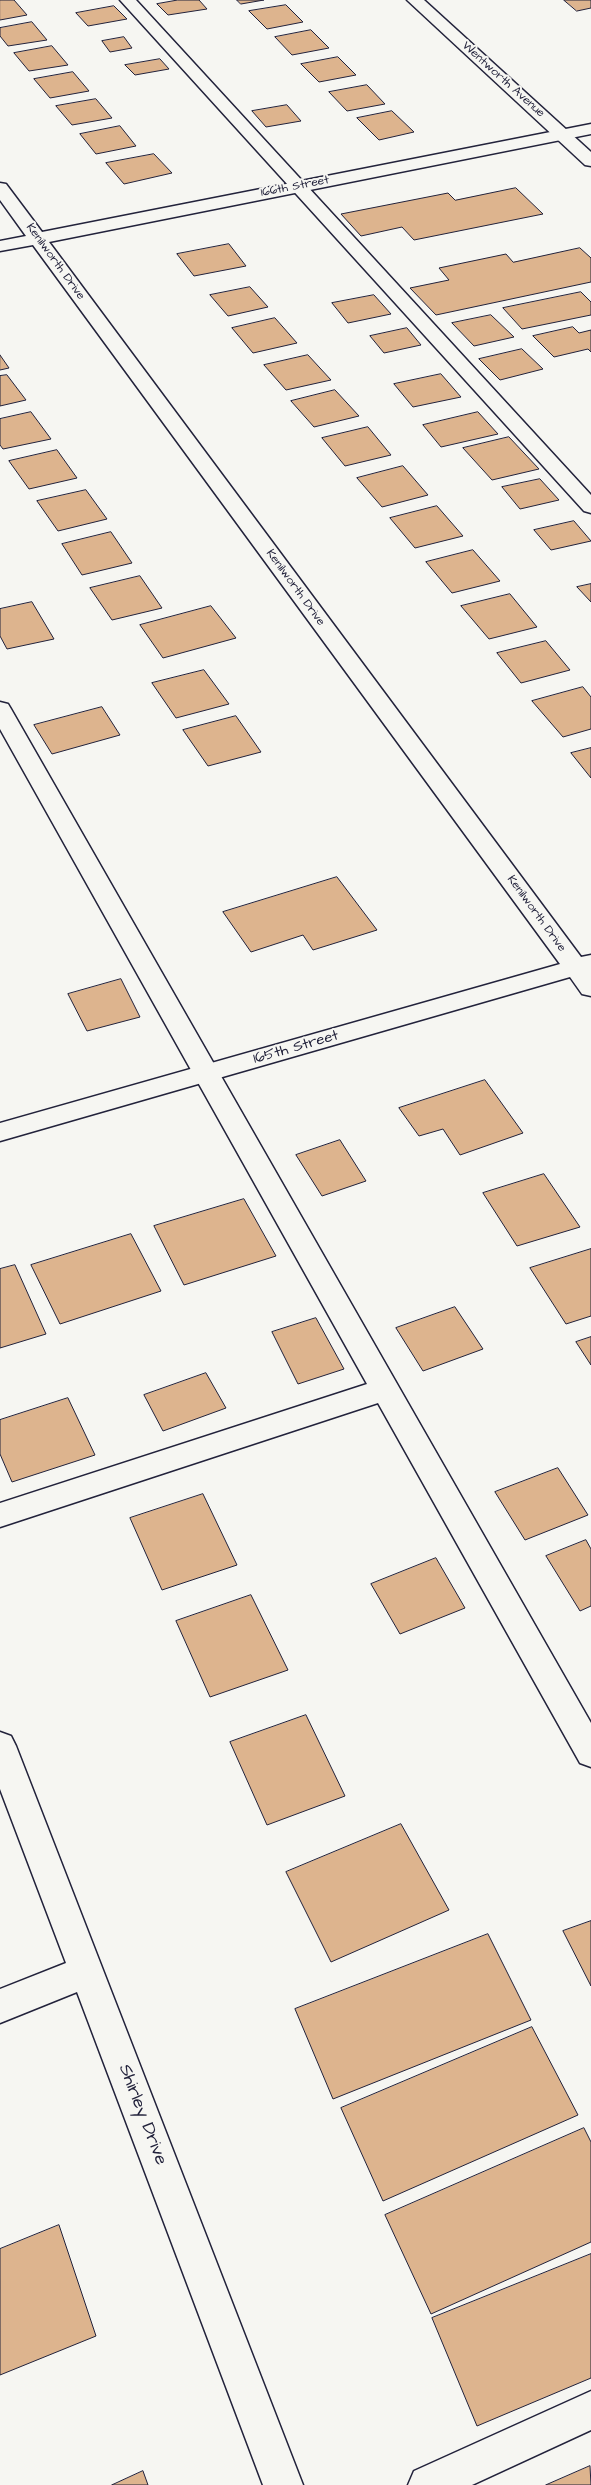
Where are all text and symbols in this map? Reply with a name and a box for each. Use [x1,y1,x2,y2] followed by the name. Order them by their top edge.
[459,39,547,121] street label: Wentworth Avenue
[260,173,330,201] street label: 166th Street
[22,221,88,303] street label: Kenilworth Drive
[262,547,328,629] street label: Kenilworth Drive
[503,873,569,955] street label: Kenilworth Drive
[251,1027,341,1069] street label: 165th Street
[113,2062,171,2168] street label: Shirley Drive

